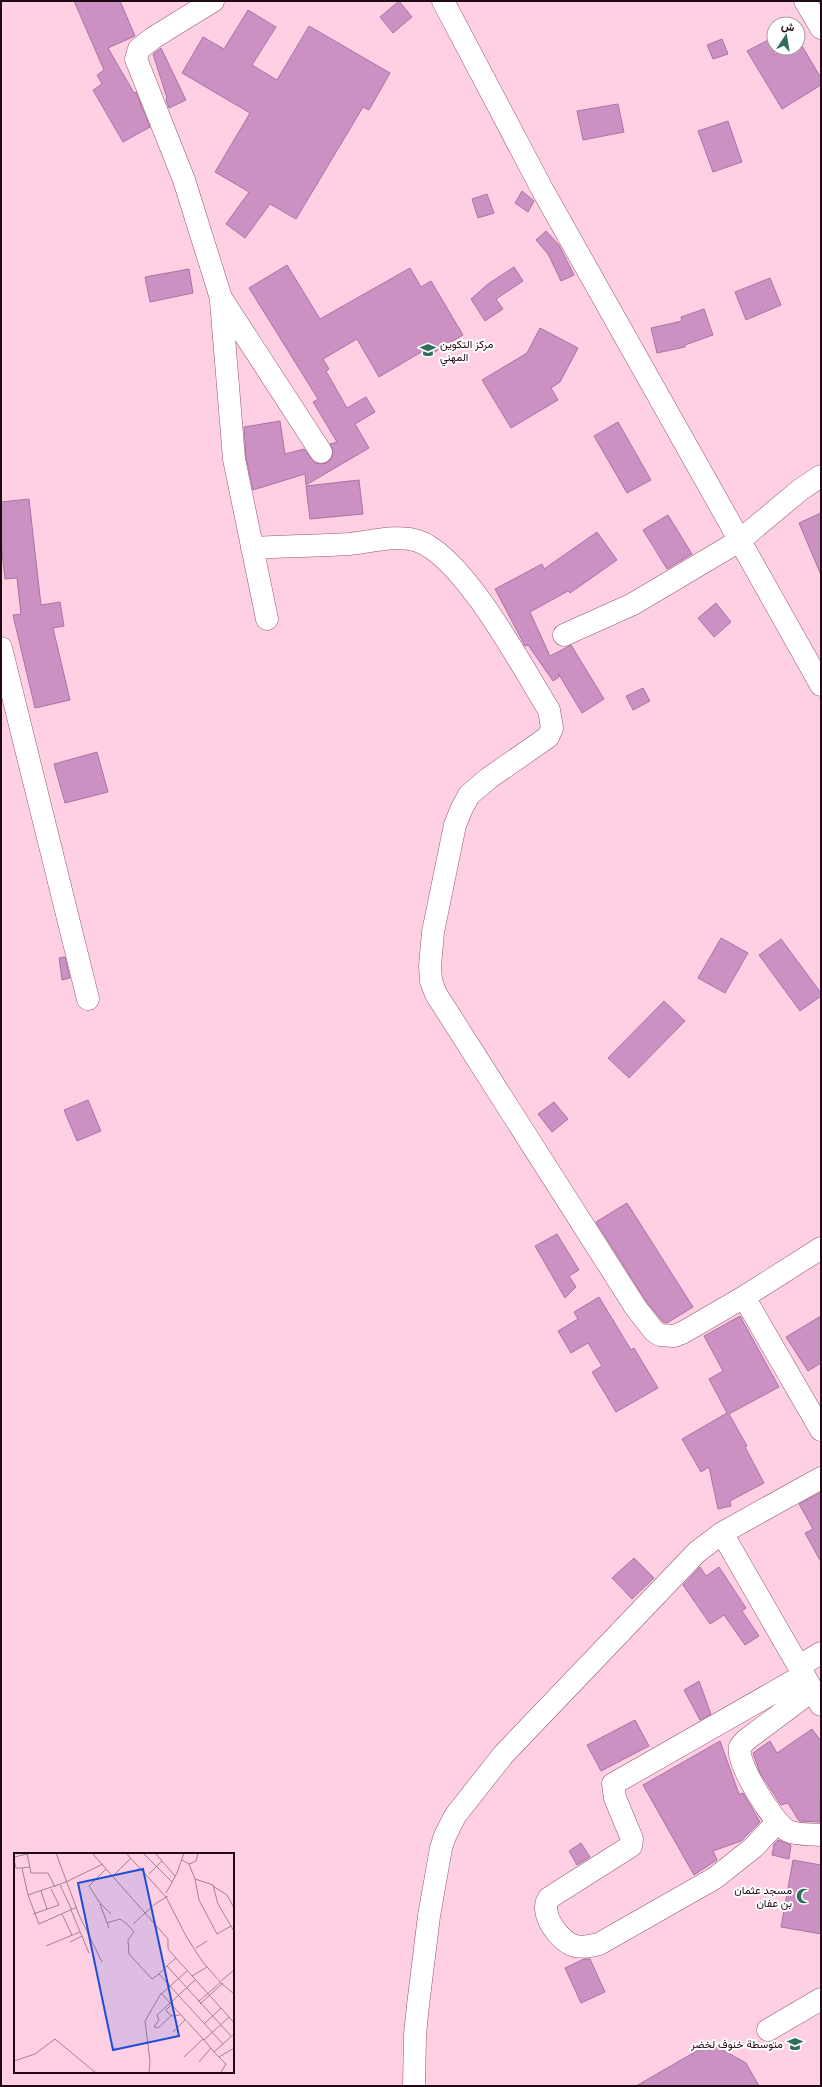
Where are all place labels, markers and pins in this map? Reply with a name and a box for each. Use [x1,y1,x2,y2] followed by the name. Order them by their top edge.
[440,338,493,367] place label: مركز التكوين المهني
[419,341,437,359] school or university icon: مركز التكوين المهني
[734,1884,792,1910] place label: مسجد عثمان بن عفان
[795,1887,813,1905] mosque icon: مسجد عثمان بن عفان
[786,2035,804,2053] school or university icon: متوسطة خنوف لخضر
[690,2038,783,2051] place label: متوسطة خنوف لخضر

